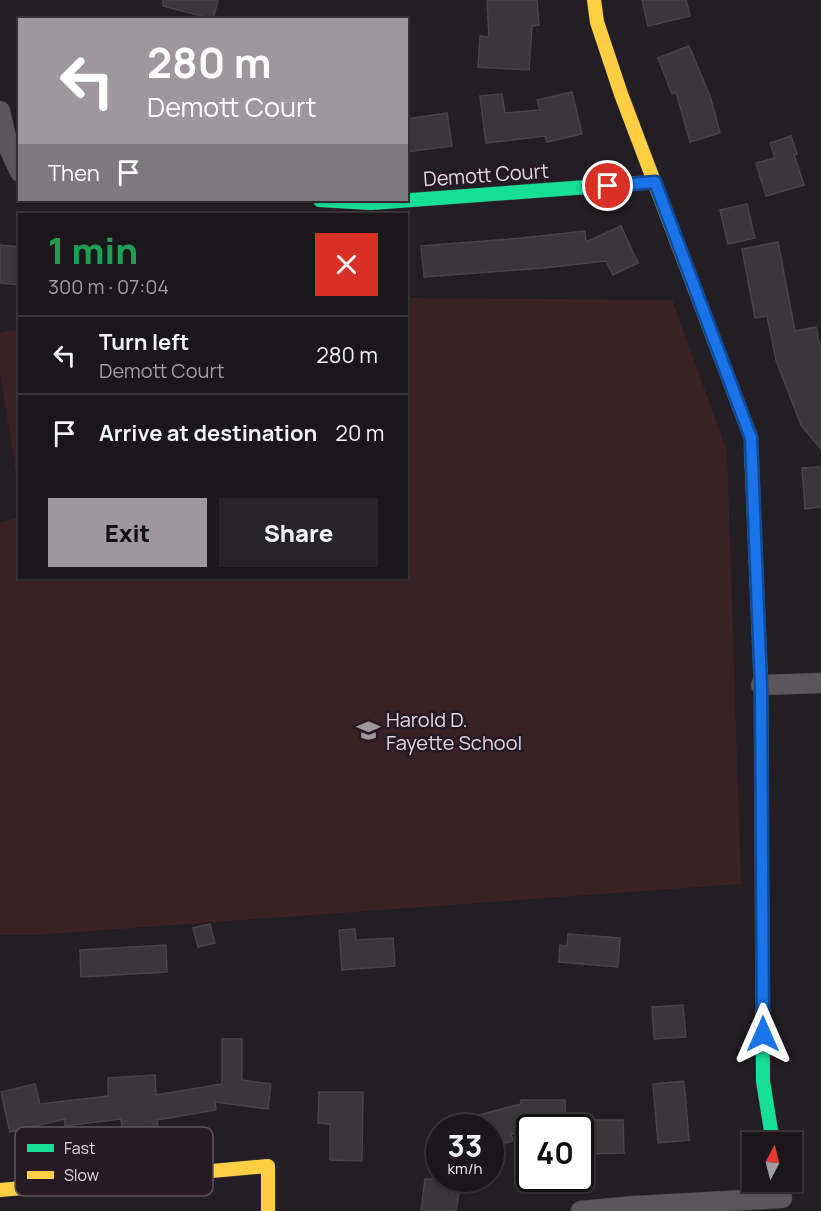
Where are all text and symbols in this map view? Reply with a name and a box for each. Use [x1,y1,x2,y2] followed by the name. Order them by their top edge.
[147,33,272,91] text: 280 m
[48,42,126,120] icon: left
[147,88,317,125] text: Demott Court
[112,156,145,189] icon: arrive
[422,157,550,192] street label: Demott Court
[48,158,100,188] text: Then
[582,160,633,211] pin
[591,169,624,202] icon: arrive
[48,226,138,275] text: 1 min
[315,233,378,296] button: close
[48,273,169,300] text: 300 m · 07:04
[99,327,189,357] text: Turn left
[48,339,81,372] icon: left
[316,340,378,370] text: 280 m
[99,357,225,384] text: Demott Court
[48,417,81,450] icon: arrive
[99,418,317,448] text: Arrive at destination
[335,418,384,448] text: 20 m
[48,498,207,567] button: Exit
[219,498,378,567] button: Share
[386,706,522,756] place label: Harold D. Fayette School
[355,718,381,744] school or university icon: Harold D. Fayette School
[731,1002,795,1066] position arrow
[516,1114,594,1192] speed limit sign: 40
[448,1125,482,1166] text: 33
[15,1127,213,1196] legend
[742,1132,802,1192] north arrow
[742,1132,802,1192] map controls
[64,1137,95,1159] text: Fast
[448,1158,482,1179] text: km/h
[64,1164,99,1186] text: Slow

